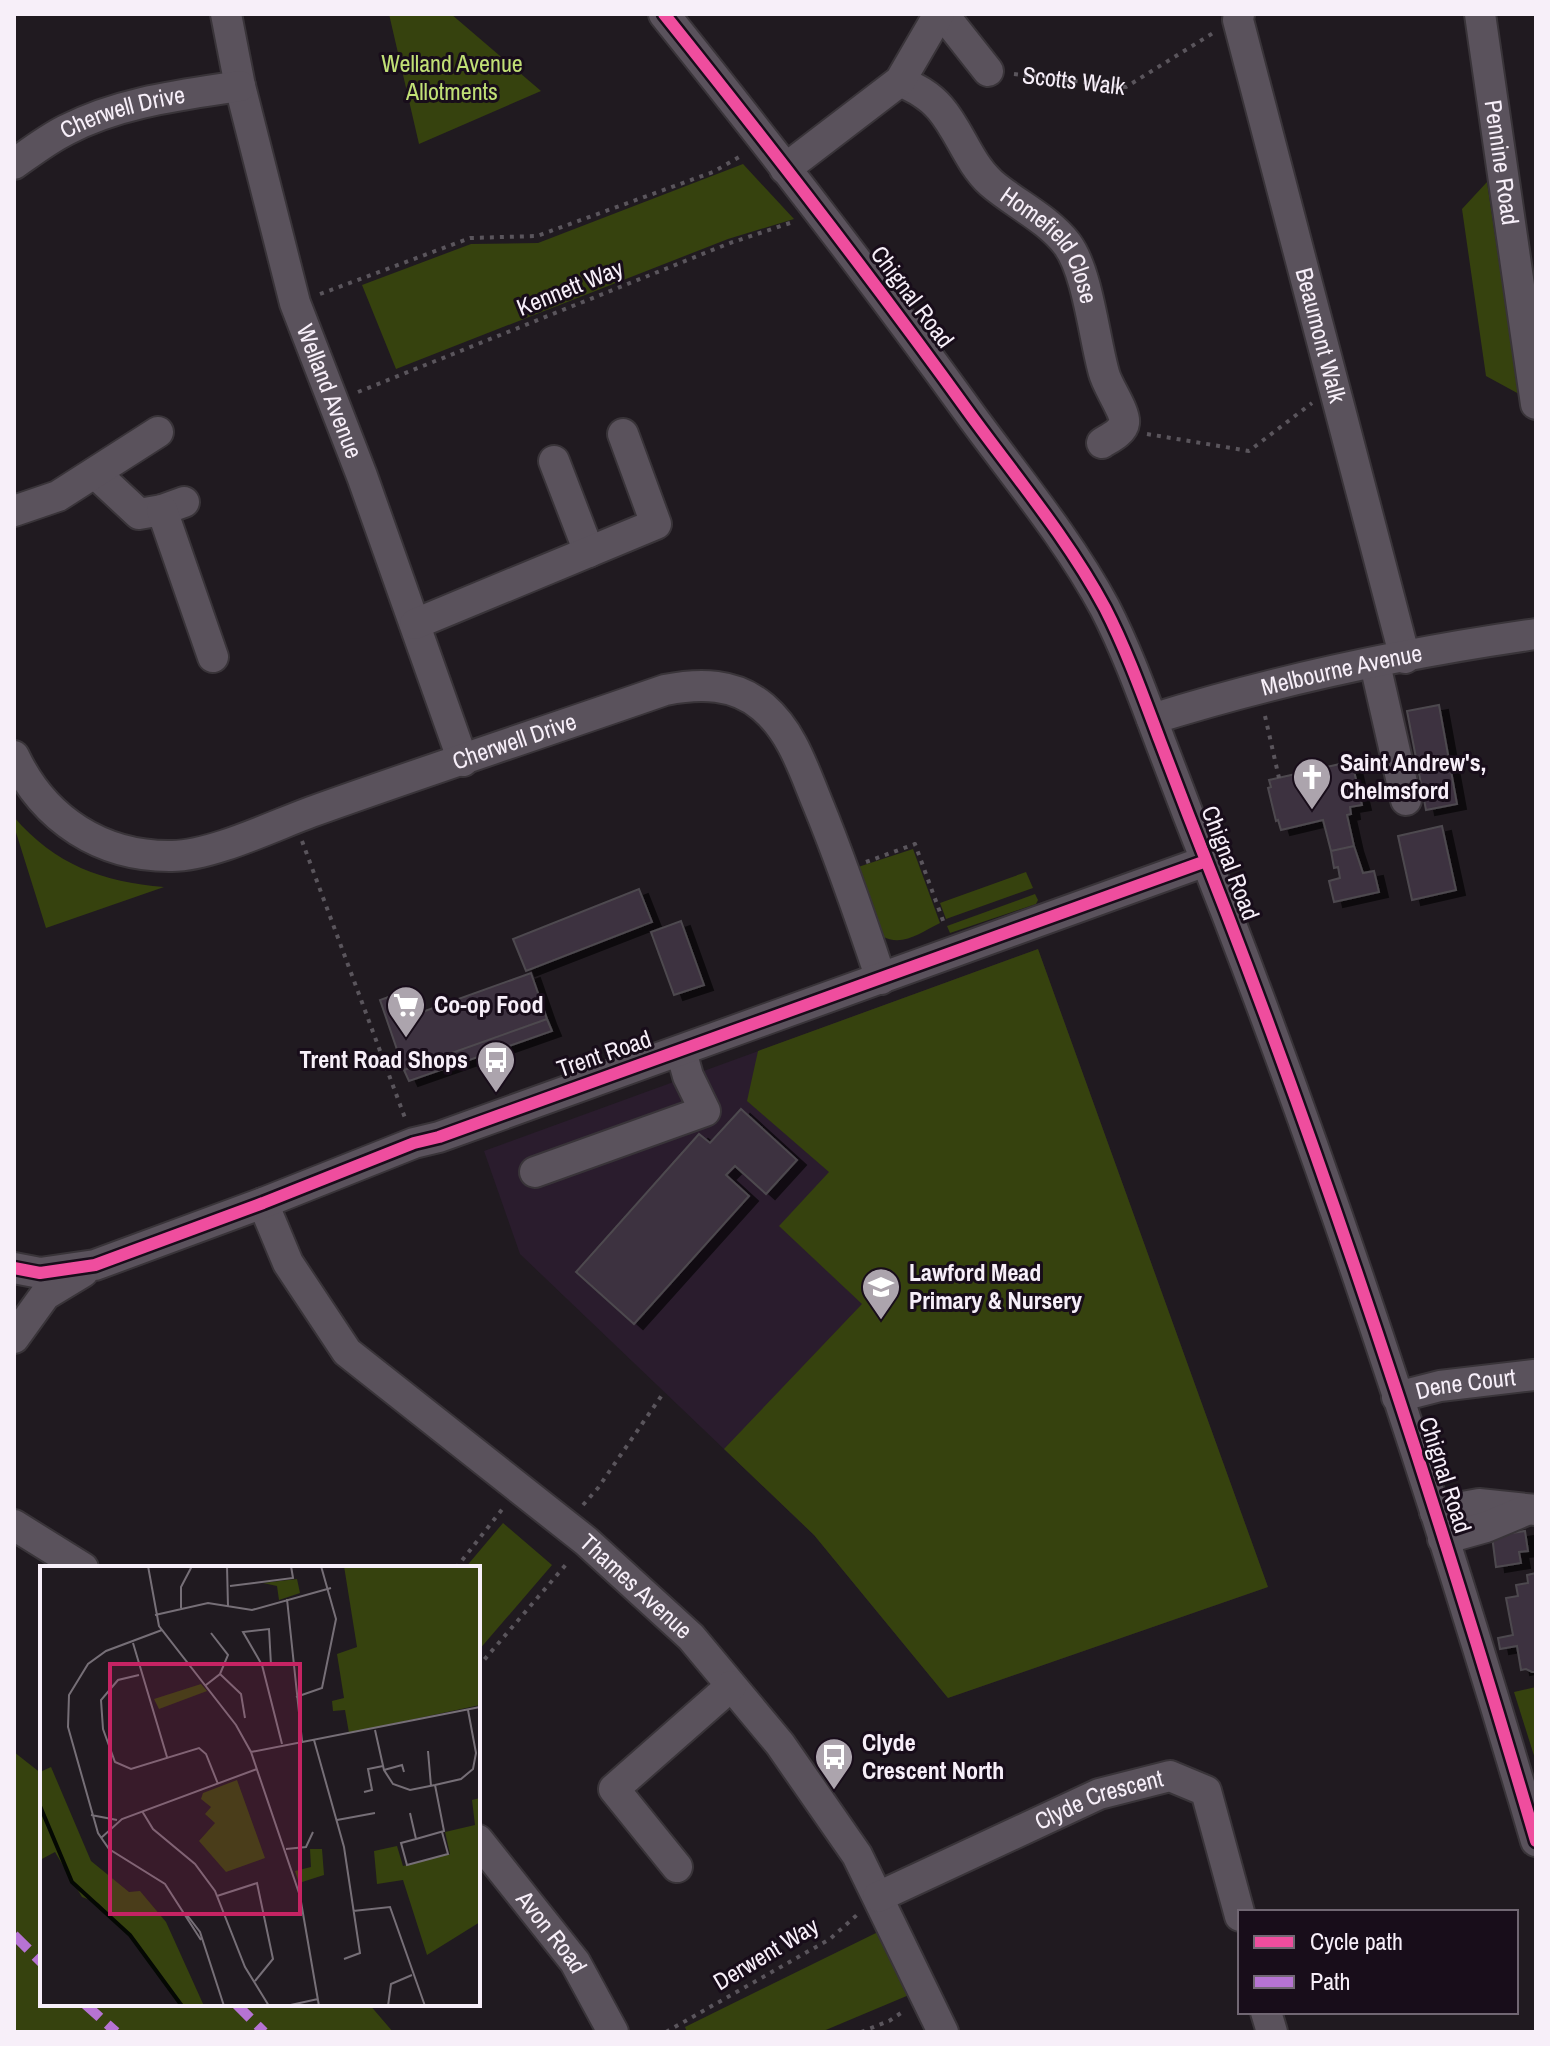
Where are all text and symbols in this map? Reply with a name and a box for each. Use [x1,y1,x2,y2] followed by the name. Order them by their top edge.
[381,47,523,107] park label: Welland Avenue Allotments
[1021,58,1127,102] street label: Scotts Walk
[54,78,187,146] street label: Cherwell Drive
[1478,98,1527,227] street label: Pennine Road
[994,179,1106,306] street label: Homefield Close
[864,239,962,354] street label: Chignal Road
[512,251,628,323] street label: Kennett Way
[1289,264,1355,406] street label: Beaumont Walk
[290,319,371,463] street label: Welland Avenue
[1258,636,1425,703] street label: Melbourne Avenue
[448,705,580,777] street label: Cherwell Drive
[1340,746,1486,806] place label: Saint Andrew's, Chelmsford
[1291,756,1333,811] church icon: Saint Andrew's, Chelmsford
[1194,801,1267,925] street label: Chignal Road
[385,984,427,1039] supermarket icon: Co-op Food
[434,988,543,1020] place label: Co-op Food
[552,1022,655,1084] street label: Trent Road
[475,1039,517,1094] bus stop icon: Trent Road Shops
[300,1043,468,1075] place label: Trent Road Shops
[909,1256,1082,1316] place label: Lawford Mead Primary & Nursery
[860,1266,902,1321] school or university icon: Lawford Mead Primary & Nursery
[1412,1360,1518,1407] street label: Dene Court
[1412,1413,1480,1537] street label: Chignal Road
[573,1526,700,1646] street label: Thames Avenue
[40,1566,480,2006] inset map
[862,1726,1004,1786] place label: Clyde Crescent North
[813,1736,855,1791] bus stop icon: Clyde Crescent North
[1029,1761,1167,1837] street label: Clyde Crescent
[509,1883,595,1979] street label: Avon Road
[707,1909,824,1997] street label: Derwent Way
[1238,1910,1518,2014] legend
[1310,1925,1403,1957] text: Cycle path
[1310,1965,1351,1997] text: Path

